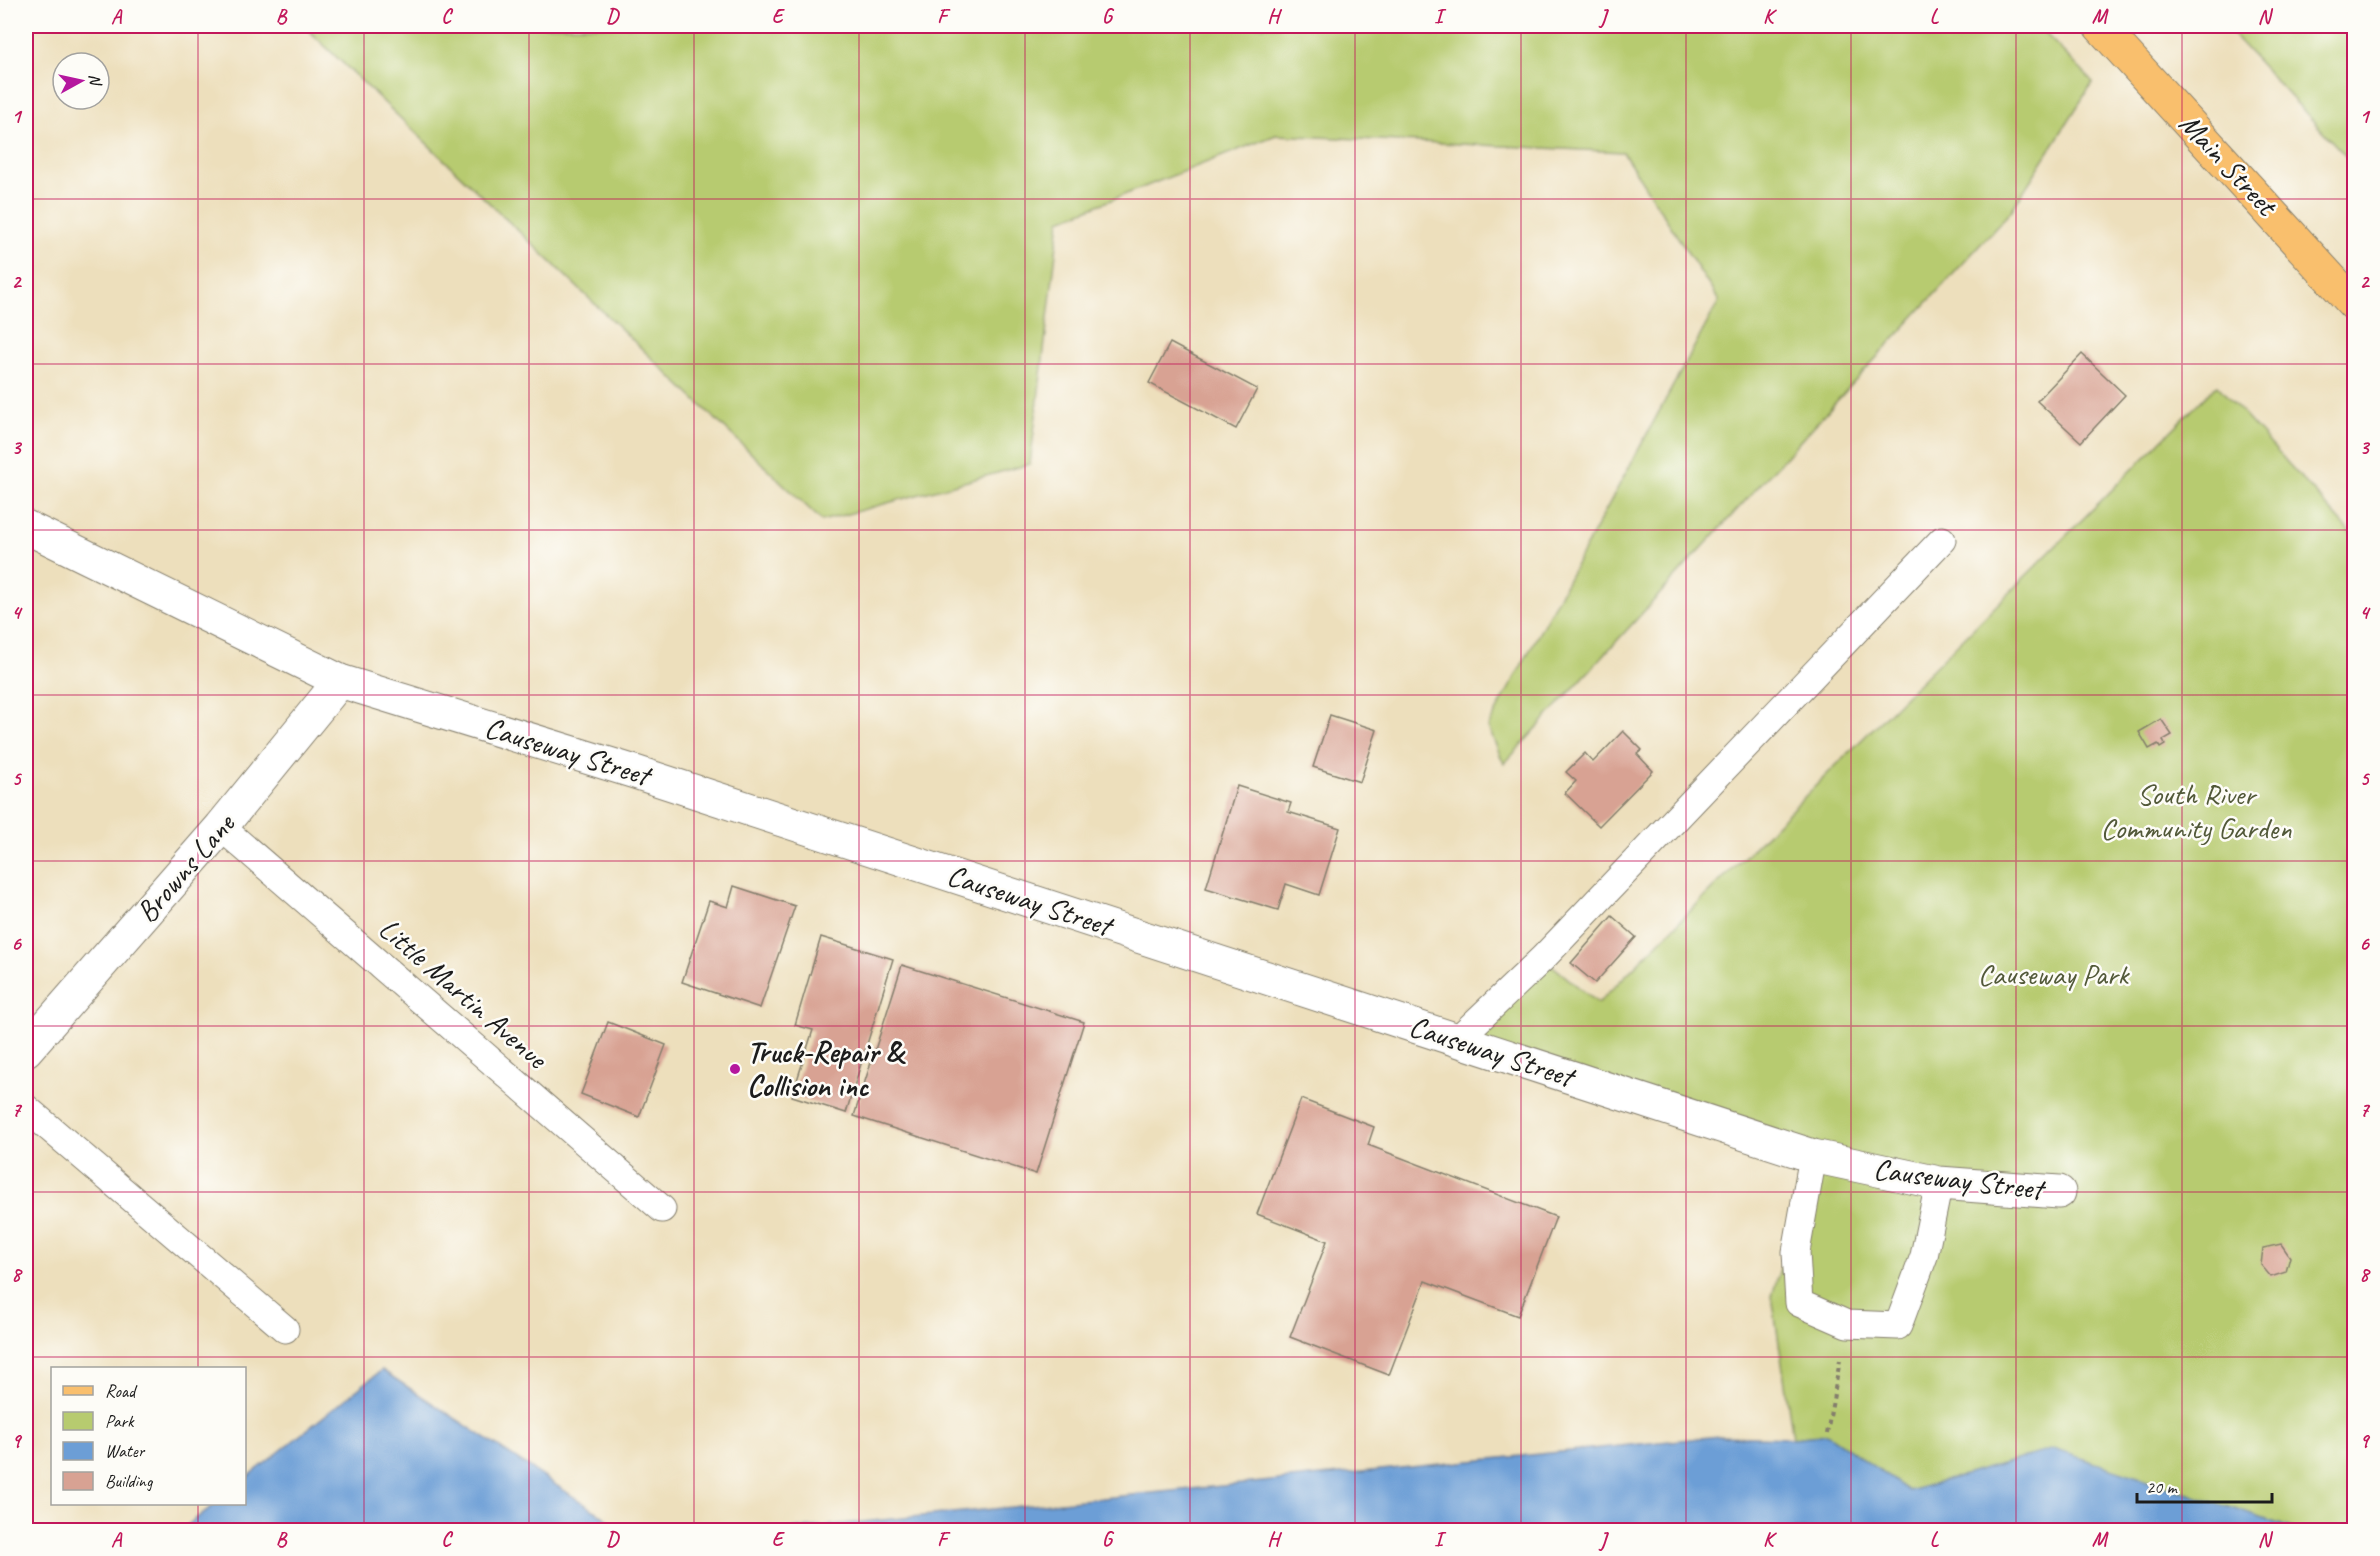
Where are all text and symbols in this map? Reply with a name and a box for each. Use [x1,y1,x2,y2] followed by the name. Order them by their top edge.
[111,4,123,29] text: A
[276,4,288,29] text: B
[441,4,453,29] text: C
[606,4,620,29] text: D
[772,4,786,29] text: E
[937,4,951,29] text: F
[1102,4,1115,29] text: G
[1267,4,1282,29] text: H
[1434,4,1447,29] text: I
[1598,4,1610,29] text: J
[1763,4,1777,29] text: K
[1930,4,1940,29] text: L
[2092,4,2109,29] text: M
[2258,4,2274,29] text: N
[51,51,111,111] north arrow
[84,73,106,88] text: N
[12,104,23,129] text: 1
[2360,104,2371,129] text: 1
[2171,105,2287,225] street label: Main Street
[12,269,23,294] text: 2
[2360,269,2371,294] text: 2
[12,435,23,460] text: 3
[2360,435,2371,460] text: 3
[12,600,24,625] text: 4
[2360,600,2372,625] text: 4
[480,708,658,795] street label: Causeway Street
[12,766,23,791] text: 5
[2360,766,2371,791] text: 5
[2100,775,2292,847] park label: South River Community Garden
[128,804,244,930] street label: Browns Lane
[942,856,1119,946] street label: Causeway Street
[371,910,557,1078] street label: Little Martin Avenue
[11,931,22,956] text: 6
[2359,931,2370,956] text: 6
[1978,955,2130,993] park label: Causeway Park
[1404,1007,1581,1097] street label: Causeway Street
[747,1033,907,1105] place label: Truck-Repair & Collision inc
[728,1062,742,1076] marker: Truck-Repair & Collision inc
[12,1097,23,1122] text: 7
[2360,1097,2371,1122] text: 7
[1871,1150,2049,1209] street label: Causeway Street
[12,1262,24,1287] text: 8
[2360,1262,2372,1287] text: 8
[51,1367,246,1505] legend
[105,1380,138,1402] text: Road
[105,1410,135,1432] text: Park
[12,1428,23,1453] text: 9
[2360,1428,2371,1453] text: 9
[105,1440,146,1462] text: Water
[2137,1466,2272,1504] scale bar
[105,1470,154,1492] text: Building
[2146,1476,2179,1498] text: 20 m
[111,1527,123,1552] text: A
[276,1527,288,1552] text: B
[441,1527,453,1552] text: C
[606,1527,620,1552] text: D
[772,1527,786,1552] text: E
[937,1527,951,1552] text: F
[1102,1527,1115,1552] text: G
[1267,1527,1282,1552] text: H
[1434,1527,1447,1552] text: I
[1598,1527,1610,1552] text: J
[1763,1527,1777,1552] text: K
[1930,1527,1940,1552] text: L
[2092,1527,2109,1552] text: M
[2258,1527,2274,1552] text: N

